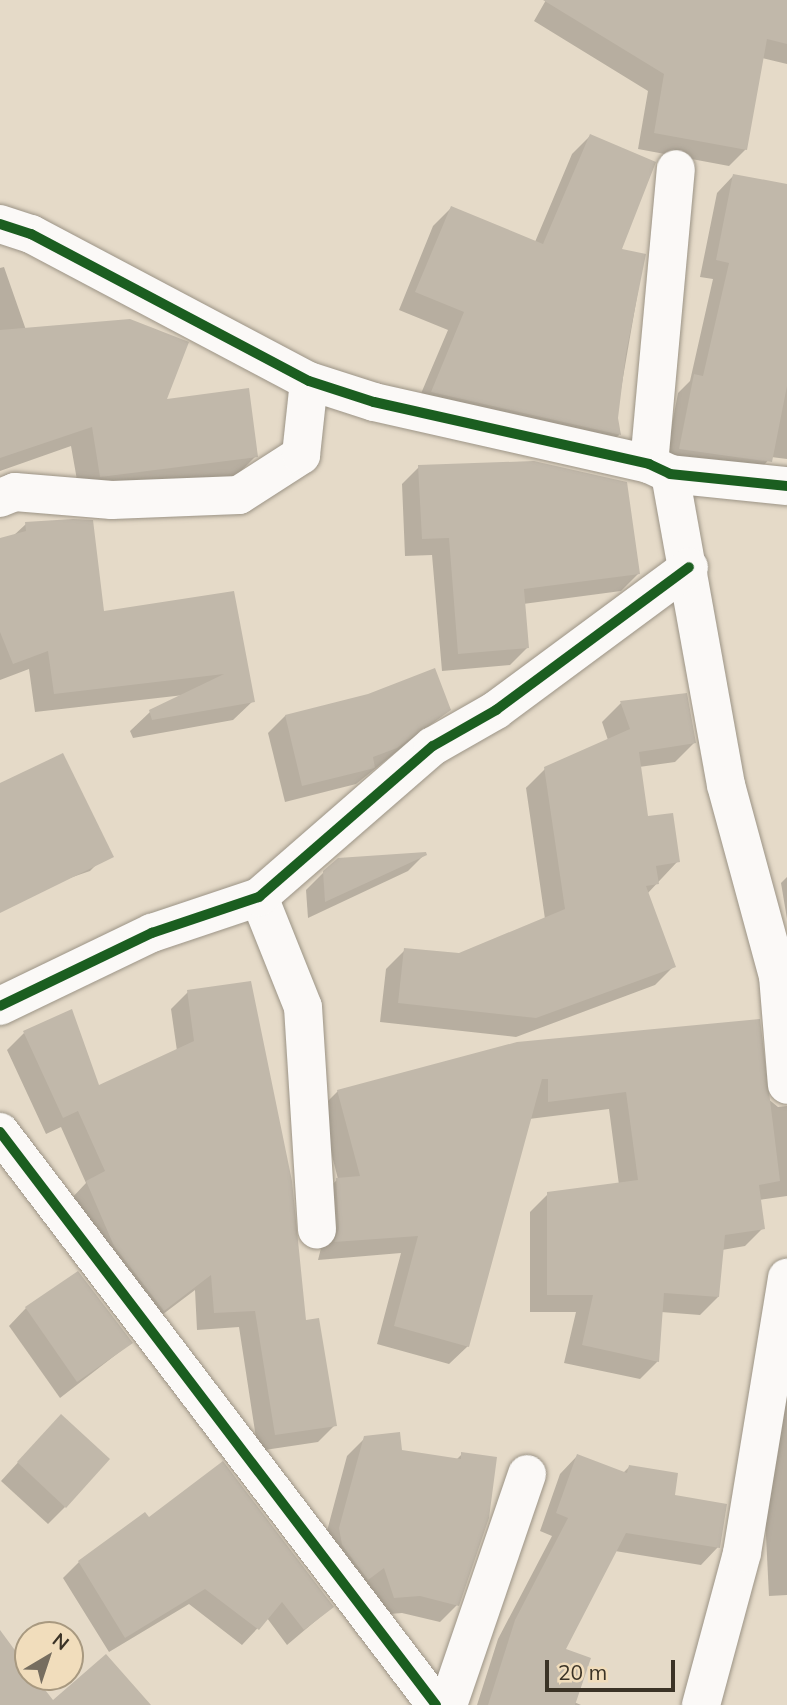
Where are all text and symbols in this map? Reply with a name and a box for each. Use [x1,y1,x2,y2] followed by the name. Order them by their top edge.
[14,1621,84,1691] north arrow
[48,1627,74,1655] text: N
[549,1646,678,1690] scale bar
[558,1659,607,1685] text: 20 m

